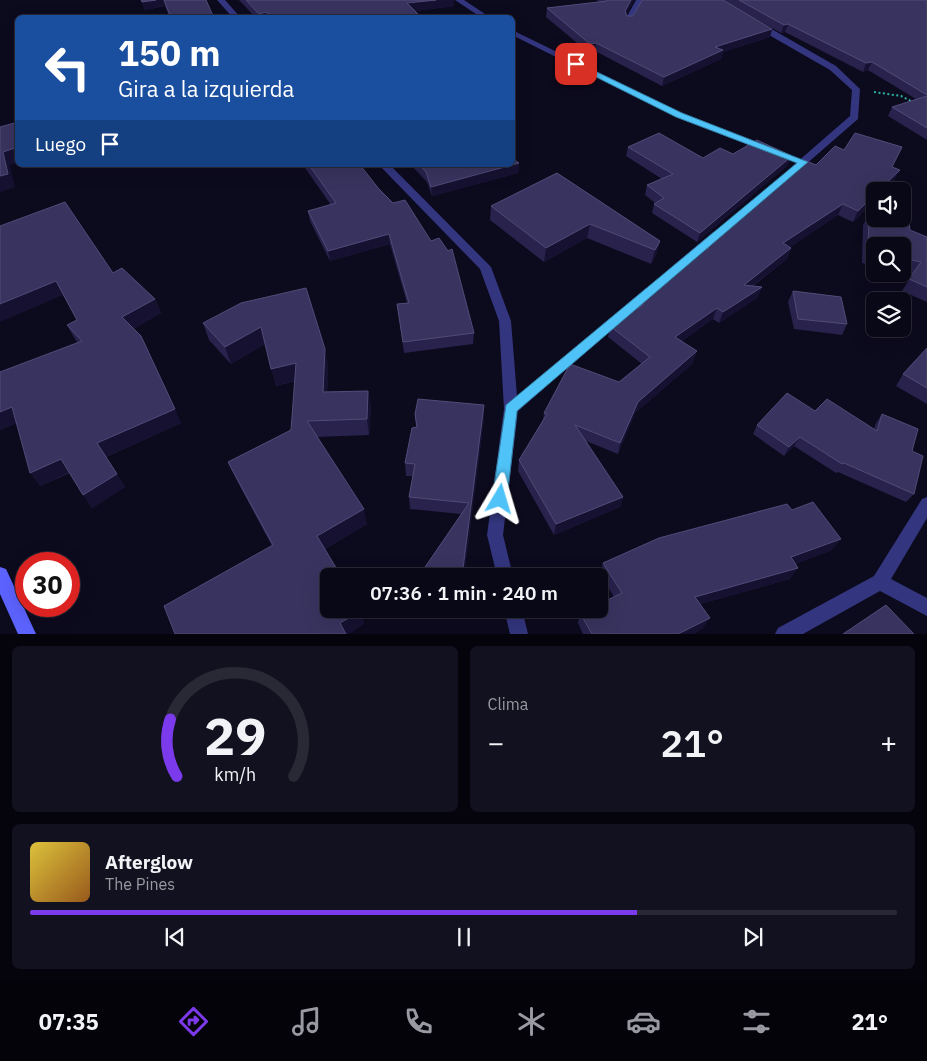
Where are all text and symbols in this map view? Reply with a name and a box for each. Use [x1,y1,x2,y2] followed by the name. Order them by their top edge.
[118,30,221,76] text: 150 m
[35,35,100,100] icon: left
[555,43,597,85] pin
[562,50,590,78] icon: arrive
[118,74,294,103] text: Gira a la izquierda
[96,130,124,158] icon: arrive
[35,132,86,156] text: Luego
[866,182,911,337] map controls
[866,182,911,227] button: sound
[866,237,911,282] button: search
[866,292,911,337] button: layers
[473,472,525,524] position arrow
[15,552,80,617] speed limit sign: 30
[370,581,558,605] text: 07:36 · 1 min · 240 m
[488,694,528,714] text: Clima
[204,702,266,769] text: 29
[661,718,724,767] text: 21°
[488,724,504,761] text: −
[880,724,897,761] text: +
[214,763,256,786] text: km/h
[105,850,193,874] text: Afterglow
[105,874,175,894] text: The Pines
[161,923,189,951] icon: previous
[450,923,478,951] icon: pause
[739,923,767,951] icon: next
[176,1004,211,1039] icon: directions
[289,1004,324,1039] icon: music
[401,1004,436,1039] icon: phone
[514,1004,549,1039] icon: climate
[626,1004,661,1039] icon: car
[739,1004,774,1039] icon: filters
[39,1007,99,1036] text: 07:35
[851,1007,888,1036] text: 21°

